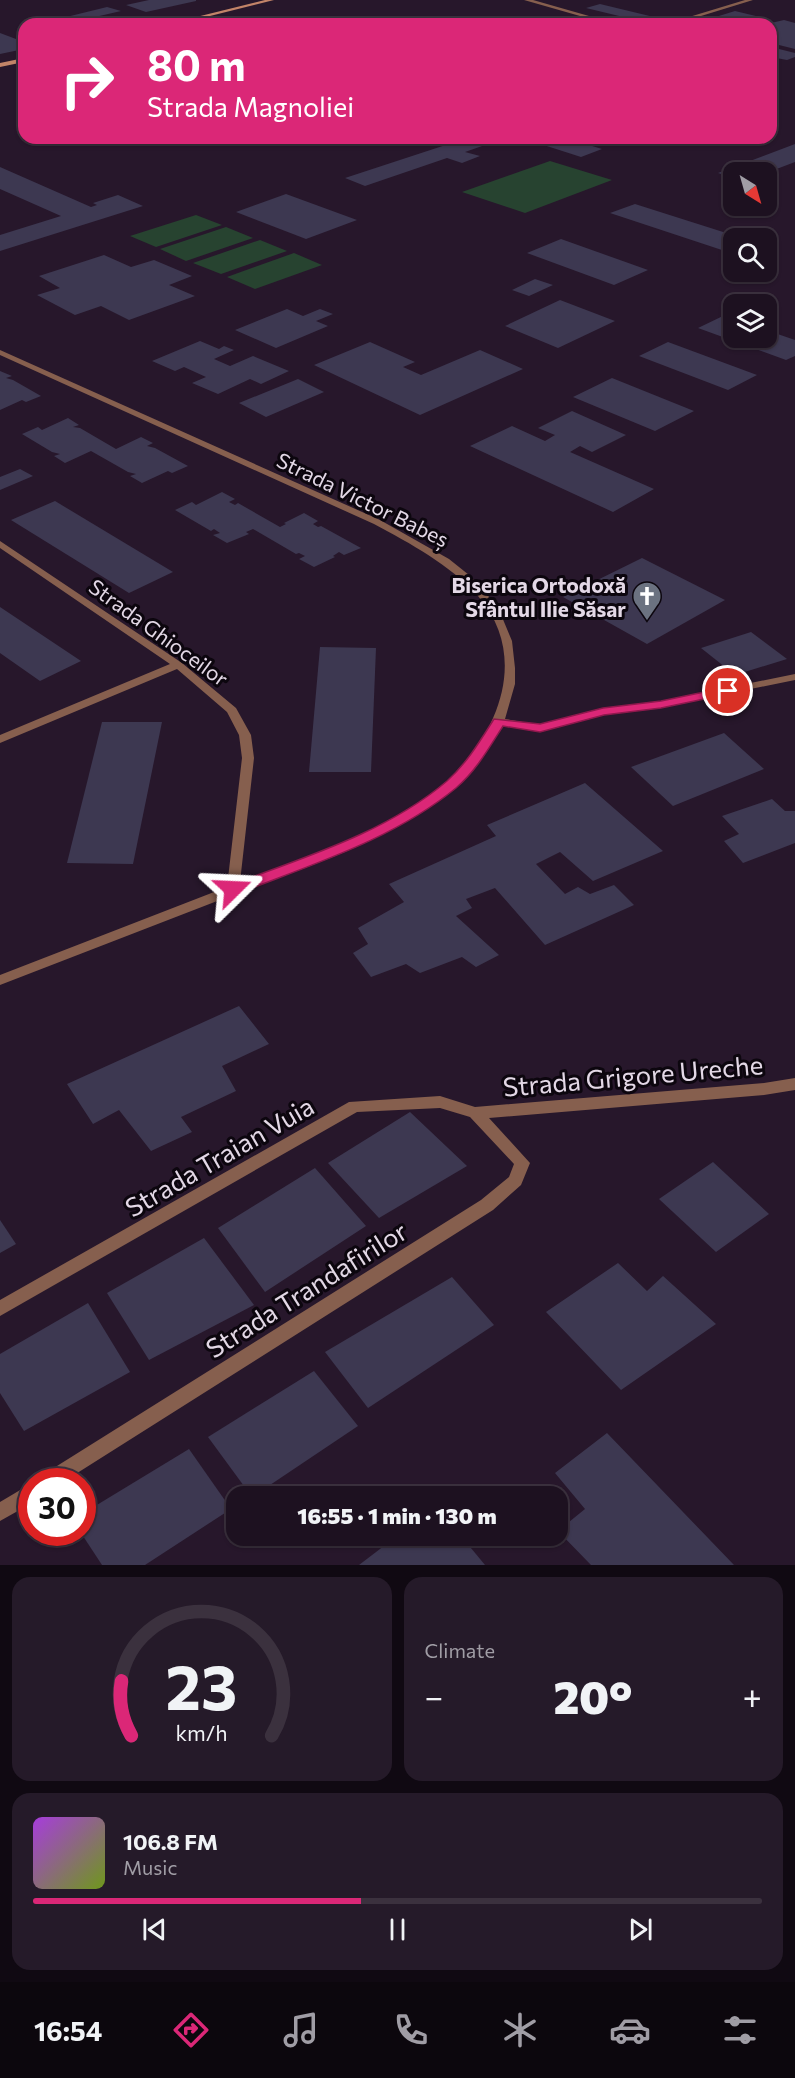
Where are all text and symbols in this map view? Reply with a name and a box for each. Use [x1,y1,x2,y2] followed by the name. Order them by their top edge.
[147,38,246,90] text: 80 m
[48,42,126,120] icon: right
[147,90,354,123] text: Strada Magnoliei
[723,162,777,216] north arrow
[723,162,777,348] map controls
[723,228,777,282] button: search
[723,294,777,348] button: layers
[272,447,453,553] street label: Strada Victor Babeș
[451,572,626,621] place label: Biserica Ortodoxă Sfântul Ilie Săsar
[85,573,233,691] street label: Strada Ghioceilor
[631,580,663,622] church icon: Biserica Ortodoxă Sfântul Ilie Săsar
[702,665,753,716] pin
[711,674,744,707] icon: arrive
[201,857,265,921] position arrow
[502,1048,764,1102] street label: Strada Grigore Ureche
[119,1089,319,1223] street label: Strada Traian Vuia
[200,1215,412,1363] street label: Strada Trandafirilor
[18,1468,96,1546] speed limit sign: 30
[297,1502,497,1529] text: 16:55 · 1 min · 130 m
[425,1638,495,1662] text: Climate
[166,1647,238,1723] text: 23
[553,1668,632,1723] text: 20°
[425,1675,443,1716] text: −
[743,1675,762,1716] text: +
[176,1719,228,1745] text: km/h
[123,1828,218,1855] text: 106.8 FM
[123,1855,177,1879] text: Music
[138,1913,171,1946] icon: previous
[381,1913,414,1946] icon: pause
[624,1913,657,1946] icon: next
[170,2009,212,2051] icon: directions
[280,2009,322,2051] icon: music
[390,2009,432,2051] icon: phone
[499,2009,541,2051] icon: climate
[609,2009,651,2051] icon: car
[719,2009,761,2051] icon: filters
[34,2014,102,2047] text: 16:54

